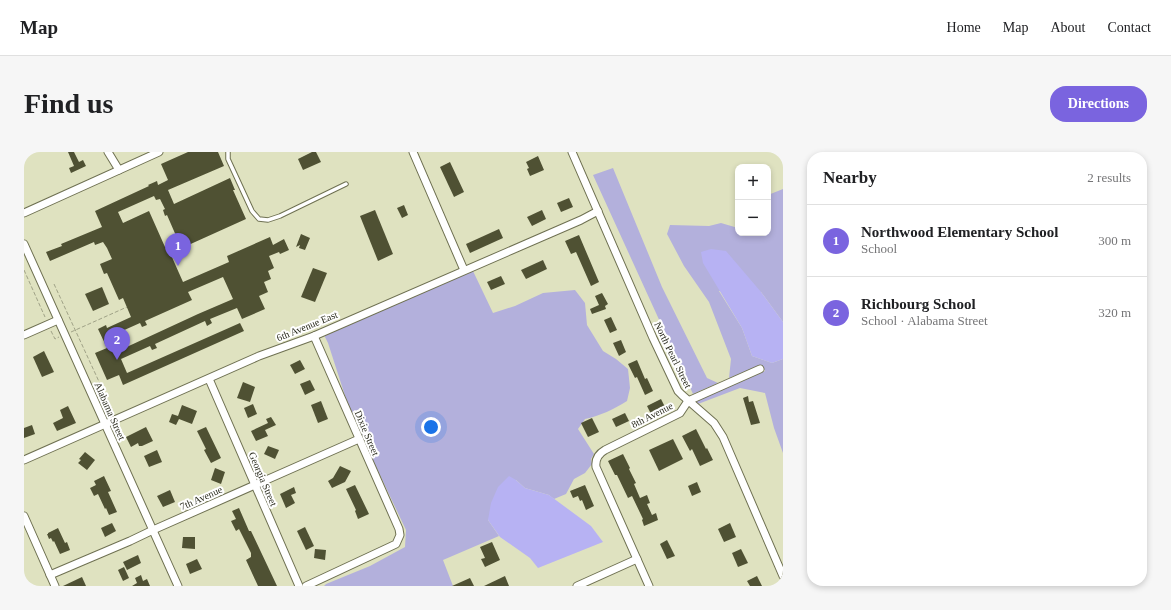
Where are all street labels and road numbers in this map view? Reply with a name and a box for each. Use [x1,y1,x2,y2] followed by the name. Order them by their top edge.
[275,309,339,343] street label: 6th Avenue East
[652,320,694,390] street label: North Pearl Street
[92,380,128,442] street label: Alabama Street
[629,400,675,430] street label: 8th Avenue
[353,409,382,457] street label: Dixie Street
[247,450,279,508] street label: Georgia Street
[178,484,224,512] street label: 7th Avenue

